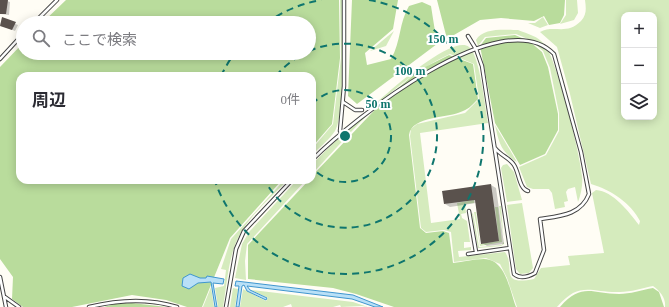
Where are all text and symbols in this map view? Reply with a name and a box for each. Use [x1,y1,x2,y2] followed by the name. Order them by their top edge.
[621,12,657,120] map controls
[621,12,657,48] button: +
[16,16,316,60] search box
[30,27,52,49] icon: search
[62,32,137,48] text: ここで検索
[428,32,459,46] text: 150 m
[621,48,657,84] button: −
[395,64,426,78] text: 100 m
[621,84,657,120] button: layers
[32,91,66,110] text: 周辺
[280,92,300,107] text: 0件
[366,97,391,111] text: 50 m
[338,129,352,143] centre of rings

